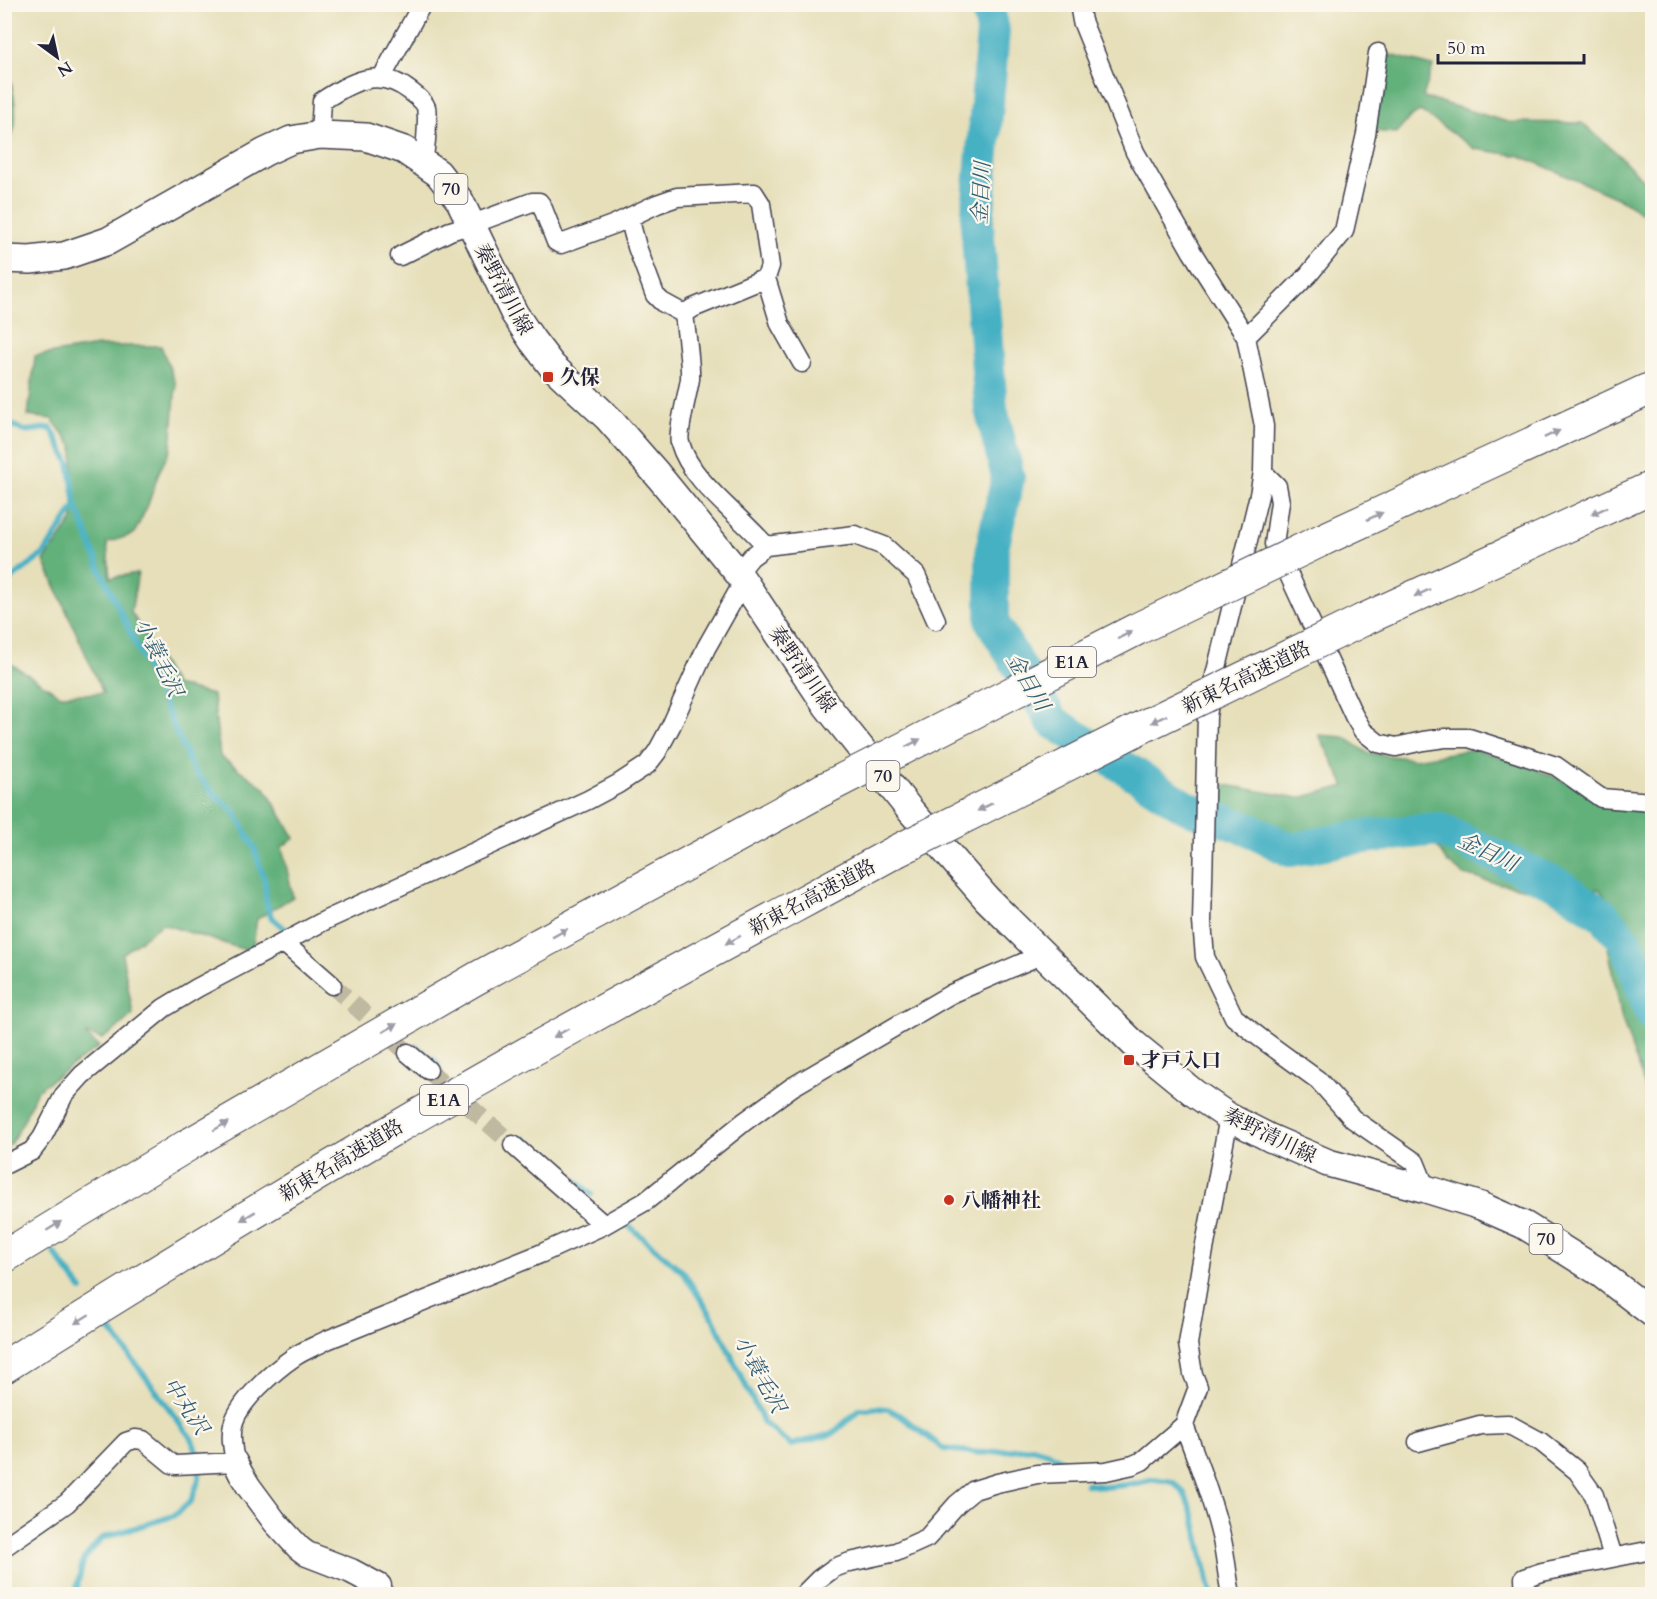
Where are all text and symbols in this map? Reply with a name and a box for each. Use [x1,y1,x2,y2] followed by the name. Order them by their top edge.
[27,27,87,87] north arrow
[1438,27,1584,65] scale bar
[1447,36,1486,61] text: 50 m
[53,56,76,82] text: N
[965,159,998,225] water label: 金目川
[434,174,468,204] road number: 70
[468,239,539,340] street label: 秦野清川線
[560,364,600,391] place label: 久保
[541,370,555,384] marker: 久保
[1544,429,1561,438] one-way arrow
[1591,507,1608,516] one-way arrow
[1367,511,1384,520] one-way arrow
[1414,588,1431,597] one-way arrow
[128,613,191,704] water label: 小蓑毛沢
[763,621,842,718] street label: 秦野清川線
[1116,631,1133,640] one-way arrow
[1177,635,1315,720] street label: 新東名高速道路
[1048,647,1096,677] road number: E1A
[999,648,1057,718] water label: 金目川
[1151,714,1168,723] one-way arrow
[905,738,922,748] one-way arrow
[866,761,900,791] road number: 70
[977,802,994,811] one-way arrow
[1453,826,1524,880] water label: 金目川
[744,853,880,942] street label: 新東名高速道路
[552,928,569,938] one-way arrow
[724,935,741,945] one-way arrow
[382,1023,398,1034] one-way arrow
[552,1028,569,1038] one-way arrow
[1141,1047,1221,1074] place label: 才戸入口
[1122,1053,1136,1067] marker: 才戸入口
[420,1085,468,1115] road number: E1A
[1219,1101,1321,1170] street label: 秦野清川線
[274,1113,408,1208] street label: 新東名高速道路
[213,1121,230,1131] one-way arrow
[961,1187,1041,1214] place label: 八幡神社
[942,1193,956,1207] marker: 八幡神社
[240,1210,256,1221] one-way arrow
[46,1221,62,1232] one-way arrow
[1530,1224,1562,1254] road number: 70
[74,1313,90,1324] one-way arrow
[727,1330,793,1421] water label: 小蓑毛沢
[156,1372,217,1443] water label: 中丸沢

